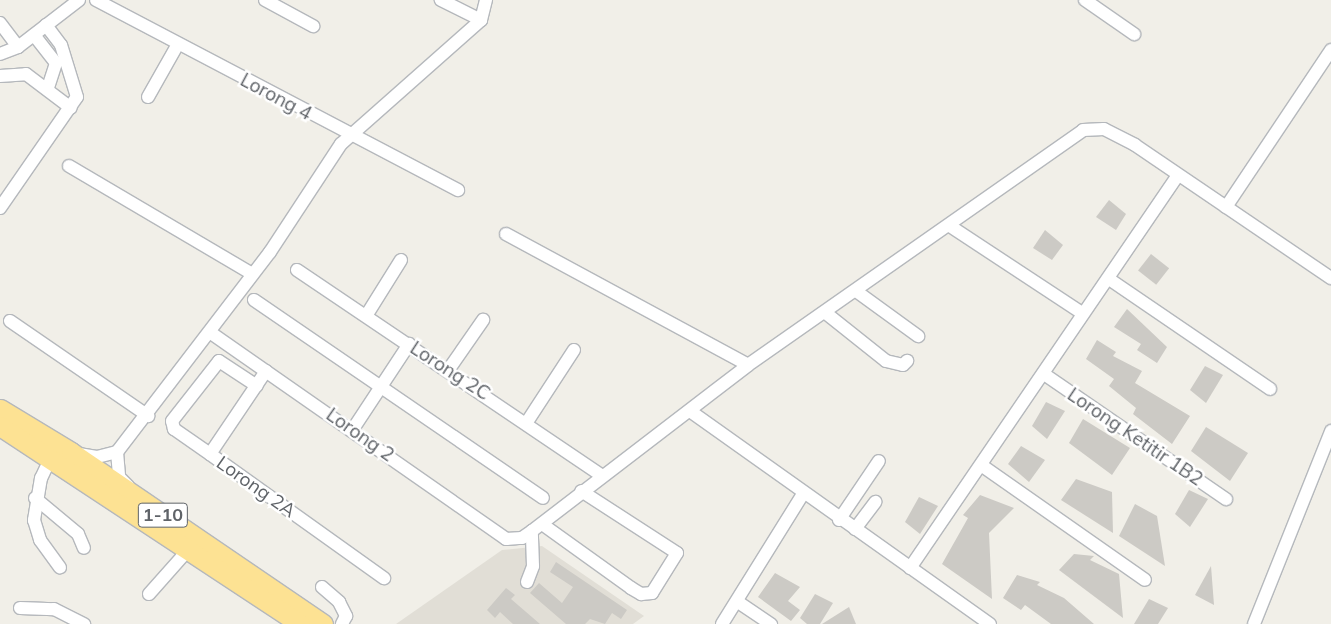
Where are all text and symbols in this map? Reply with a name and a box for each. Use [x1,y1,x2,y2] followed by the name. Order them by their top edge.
[236,69,316,125] street label: Lorong 4
[406,337,494,405] street label: Lorong 2C
[1063,383,1207,491] street label: Lorong Ketitir 1B2
[322,403,398,467] street label: Lorong 2
[212,451,300,523] street label: Lorong 2A
[137,500,189,530] road number: 1-10

